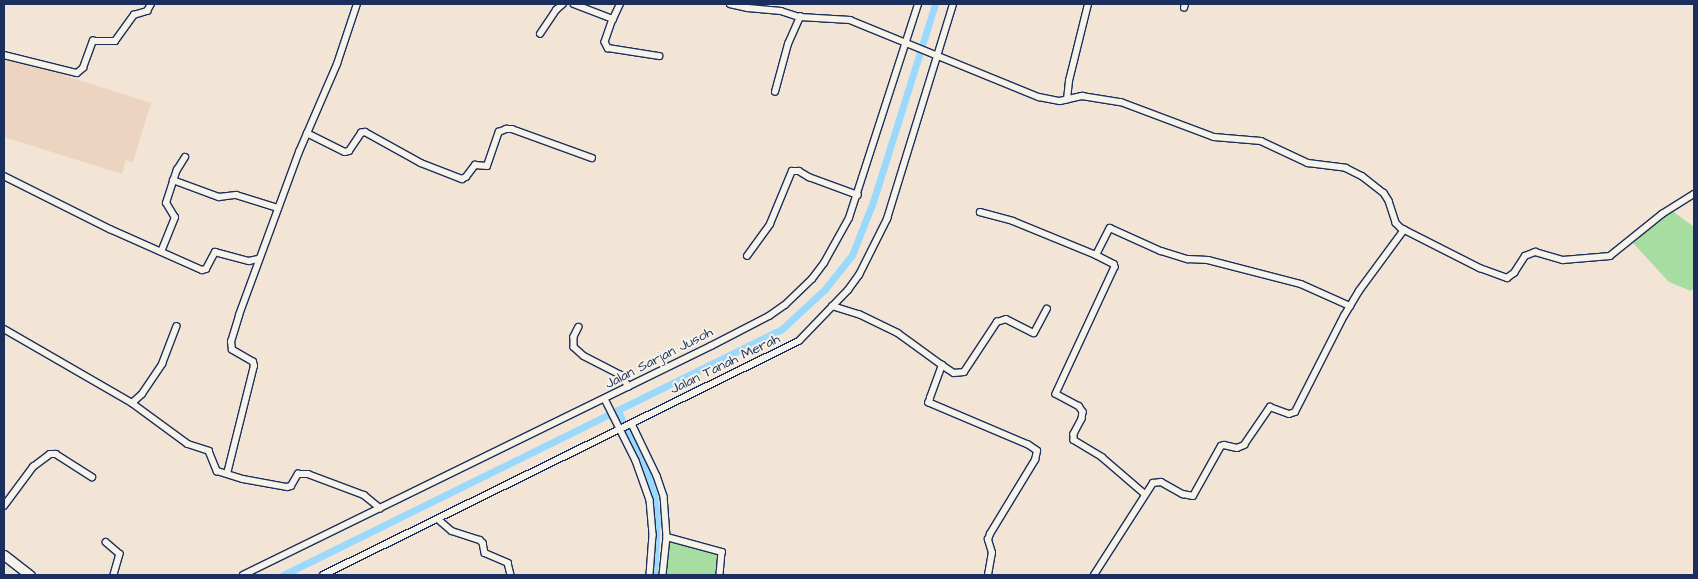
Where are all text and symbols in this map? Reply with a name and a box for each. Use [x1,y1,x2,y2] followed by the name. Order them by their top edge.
[602,324,716,392] street label: Jalan Sarjan Jusoh
[667,330,783,398] street label: Jalan Tanah Merah

